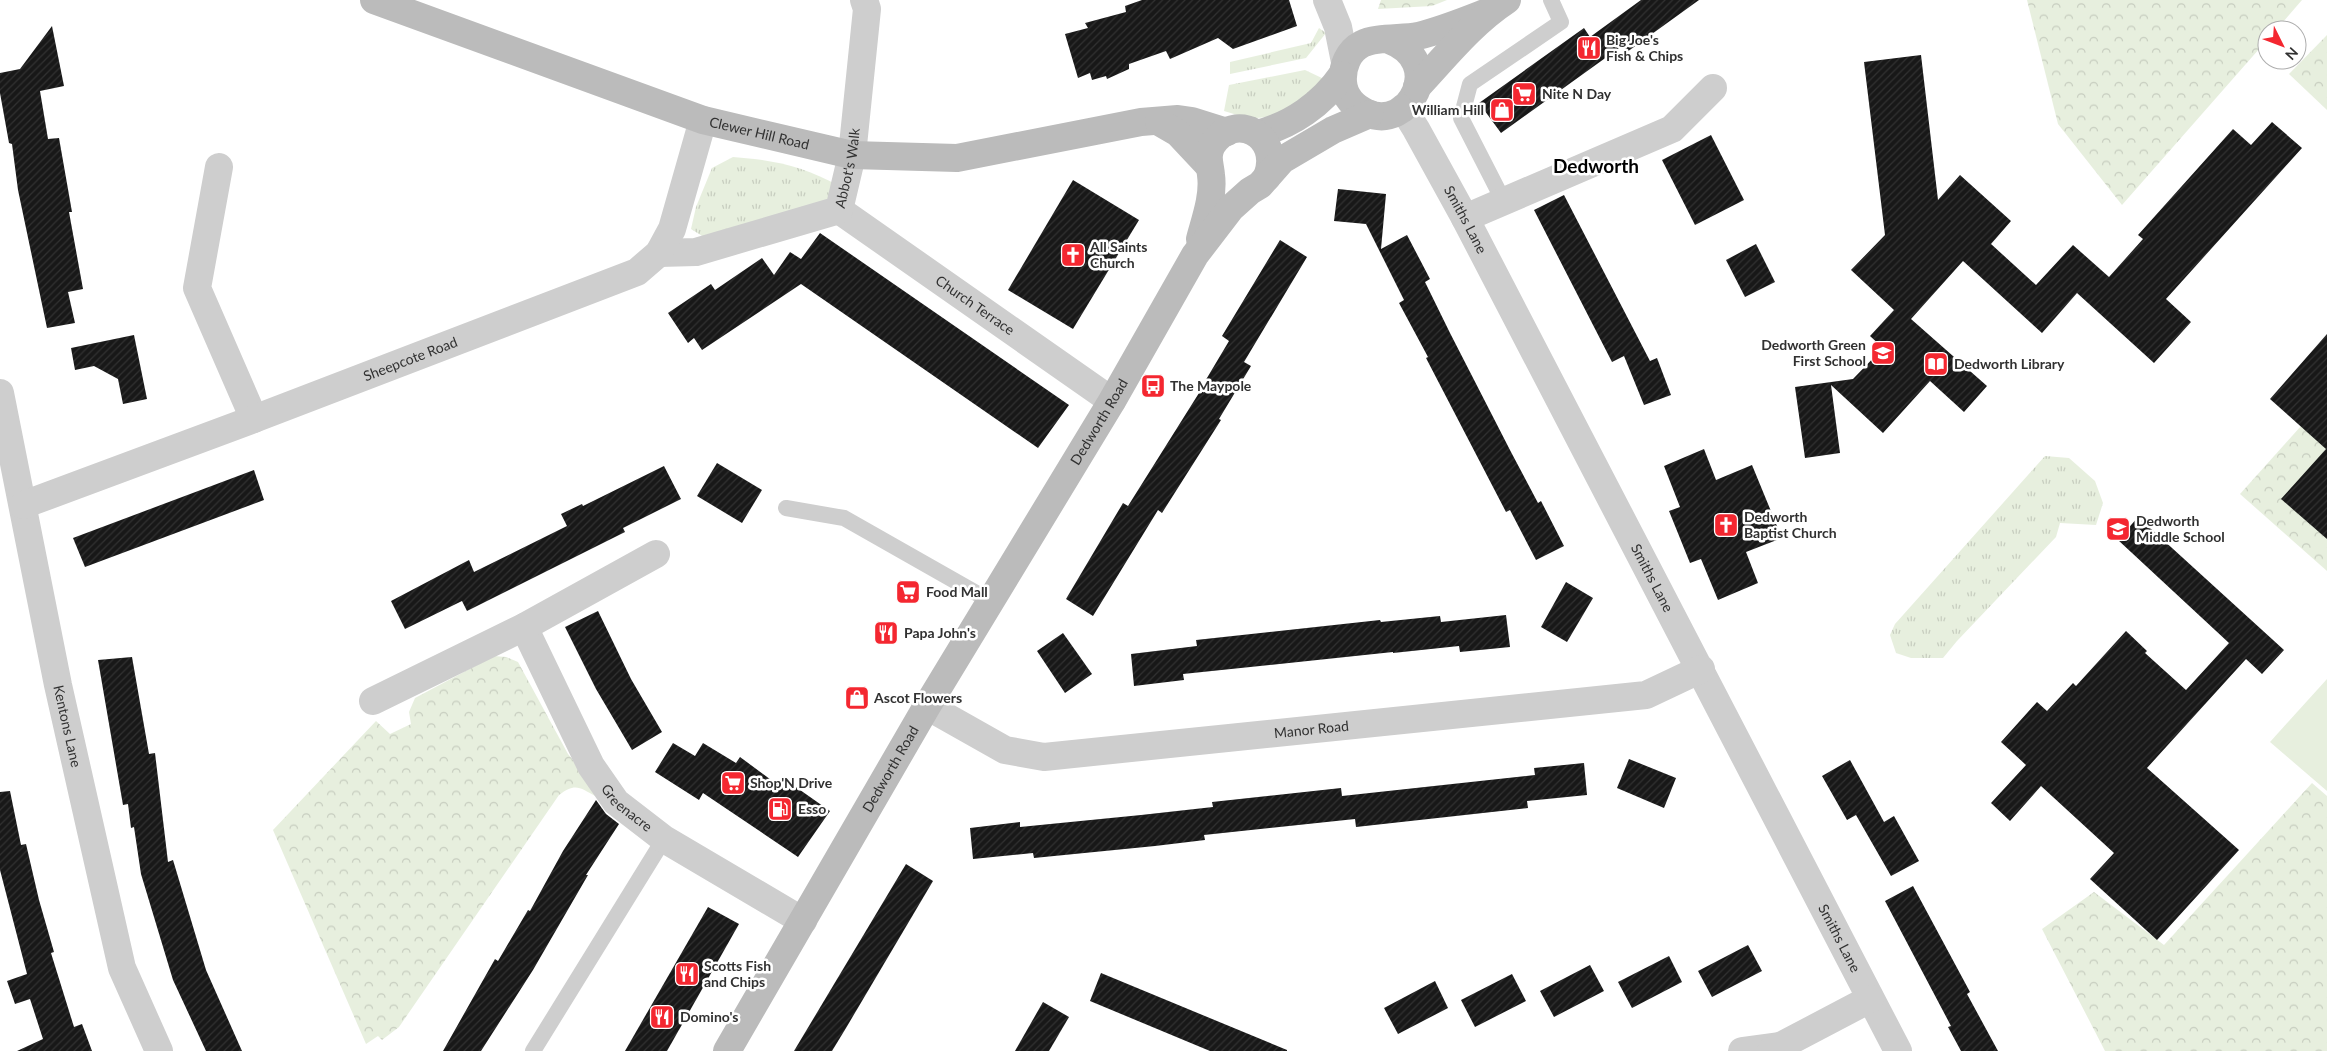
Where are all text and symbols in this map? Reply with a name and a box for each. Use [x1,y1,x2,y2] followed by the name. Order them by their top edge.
[2257,20,2307,70] north arrow
[1606,31,1683,64] place label: Big Joe's Fish & Chips
[1576,35,1602,61] restaurant icon: Big Joe's Fish & Chips
[2282,44,2302,64] text: N
[1511,81,1537,107] supermarket icon: Nite N Day
[1542,85,1612,102] place label: Nite N Day
[1489,97,1515,123] shop icon: William Hill
[1412,101,1484,118] place label: William Hill
[708,113,811,153] street label: Clewer Hill Road
[831,126,863,210] street label: Abbot's Walk
[1553,154,1639,177] district label: Dedworth
[1441,183,1491,256] street label: Smiths Lane
[1089,238,1147,271] place label: All Saints Church
[1060,242,1086,268] church icon: All Saints Church
[933,271,1018,338] street label: Church Terrace
[361,333,460,384] street label: Sheepcote Road
[1761,336,1866,369] place label: Dedworth Green First School
[1870,340,1896,366] school or university icon: Dedworth Green First School
[1923,351,1949,377] library icon: Dedworth Library
[1954,355,2065,372] place label: Dedworth Library
[1140,373,1166,399] bus stop icon: The Maypole
[1066,376,1131,468] street label: Dedworth Road
[1170,377,1252,394] place label: The Maypole
[1744,508,1837,541] place label: Dedworth Baptist Church
[1713,512,1739,538] church icon: Dedworth Baptist Church
[2136,512,2225,545] place label: Dedworth Middle School
[2105,516,2131,542] school or university icon: Dedworth Middle School
[1628,541,1677,615] street label: Smiths Lane
[895,579,921,605] supermarket icon: Food Mall
[926,583,988,600] place label: Food Mall
[873,620,899,646] restaurant icon: Papa John's
[904,624,976,641] place label: Papa John's
[50,683,85,769] street label: Kentons Lane
[844,685,870,711] shop icon: Ascot Flowers
[873,689,962,706] place label: Ascot Flowers
[1273,717,1350,741] street label: Manor Road
[858,722,922,815] street label: Dedworth Road
[720,770,746,796] supermarket icon: Shop'N Drive
[750,774,833,791] place label: Shop'N Drive
[598,781,656,835] street label: Greenacre
[767,796,793,822] fuel station icon: Esso
[798,800,826,817] place label: Esso
[1815,901,1864,975] street label: Smiths Lane
[704,957,771,990] place label: Scotts Fish and Chips
[674,961,700,987] restaurant icon: Scotts Fish and Chips
[649,1004,675,1030] restaurant icon: Domino's
[680,1008,738,1025] place label: Domino's

